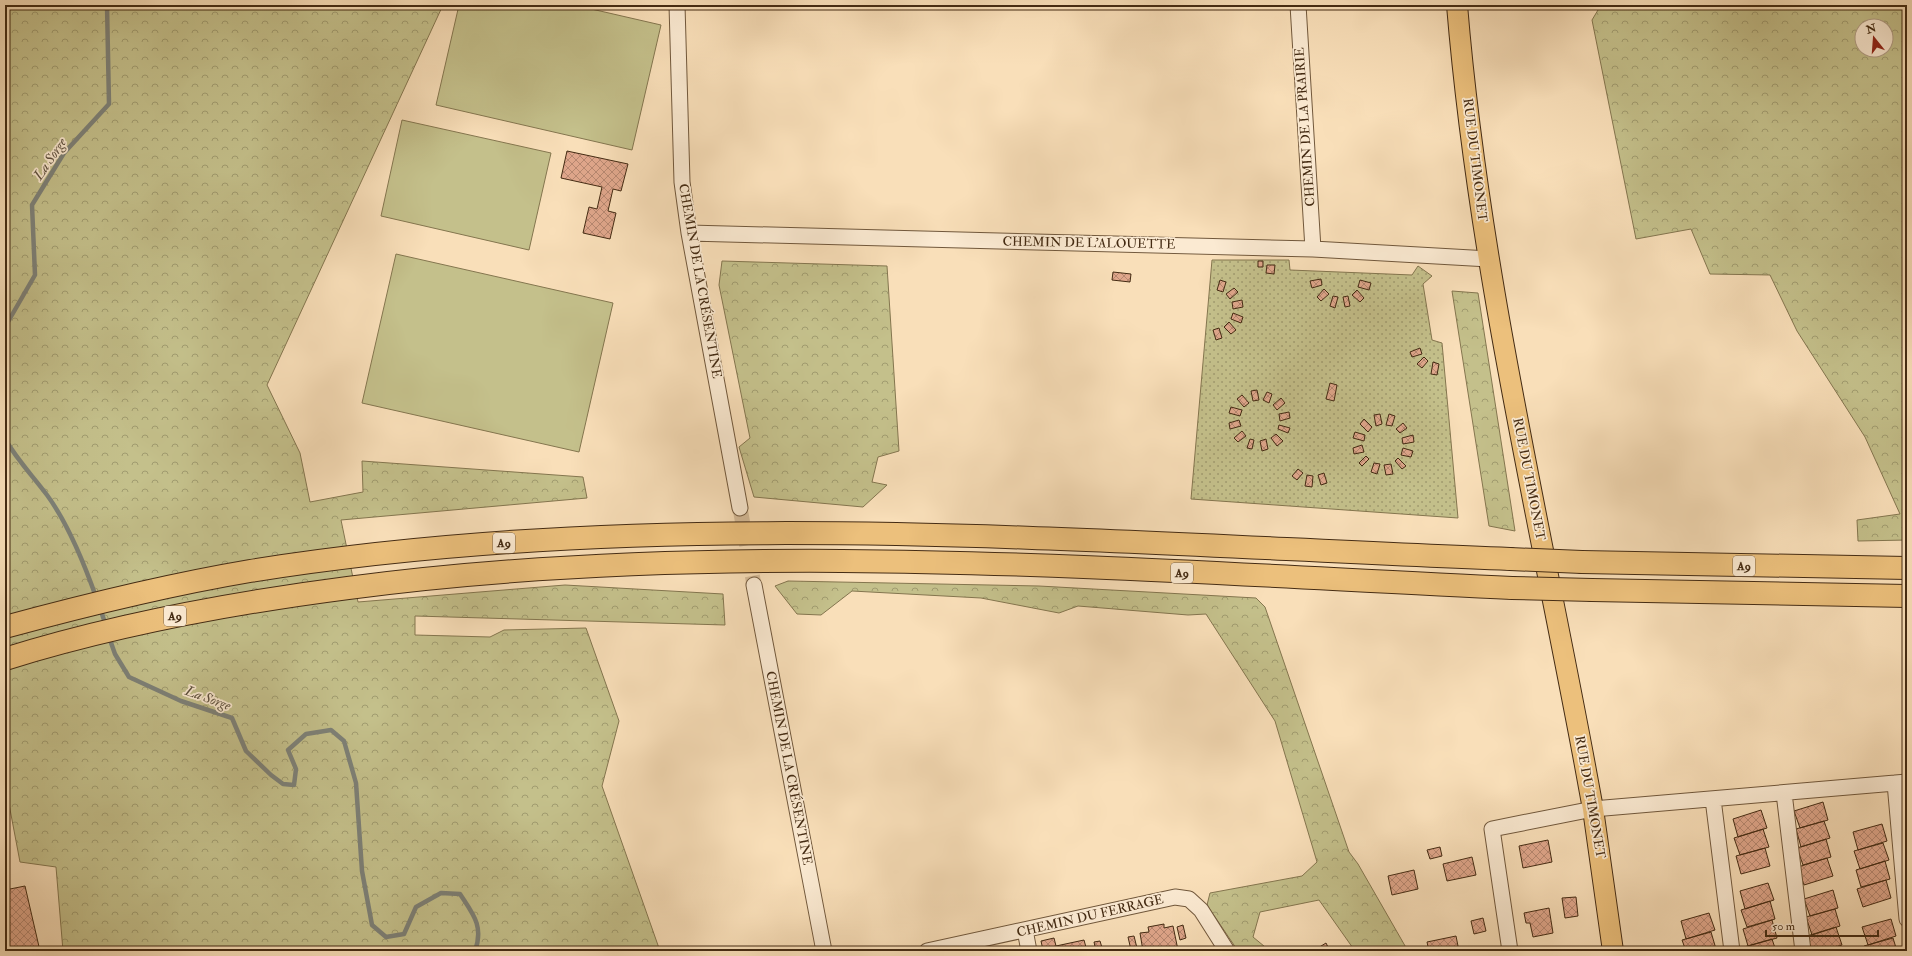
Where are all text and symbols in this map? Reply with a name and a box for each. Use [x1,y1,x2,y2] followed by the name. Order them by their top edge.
[1854,18,1894,58] north arrow
[1864,21,1879,37] text: N
[1291,47,1319,207] street label: CHEMIN DE LA PRAIRIE
[1459,97,1491,223] street label: RUE DU TIMONET
[29,134,70,184] water label: La Sorge
[675,182,726,380] street label: CHEMIN DE LA CRÉSENTINE
[1003,233,1175,253] street label: CHEMIN DE L'ALOUETTE
[1509,416,1549,542] street label: RUE DU TIMONET
[493,533,515,553] road number: A9
[1733,556,1755,576] road number: A9
[1171,563,1193,583] road number: A9
[164,606,186,626] road number: A9
[762,669,817,866] street label: CHEMIN DE LA CRÉSENTINE
[182,682,233,714] water label: La Sorge
[1571,734,1609,860] street label: RUE DU TIMONET
[1015,891,1165,941] street label: CHEMIN DU FERRAGE
[1766,912,1878,938] scale bar
[1772,919,1796,934] text: 50 m

